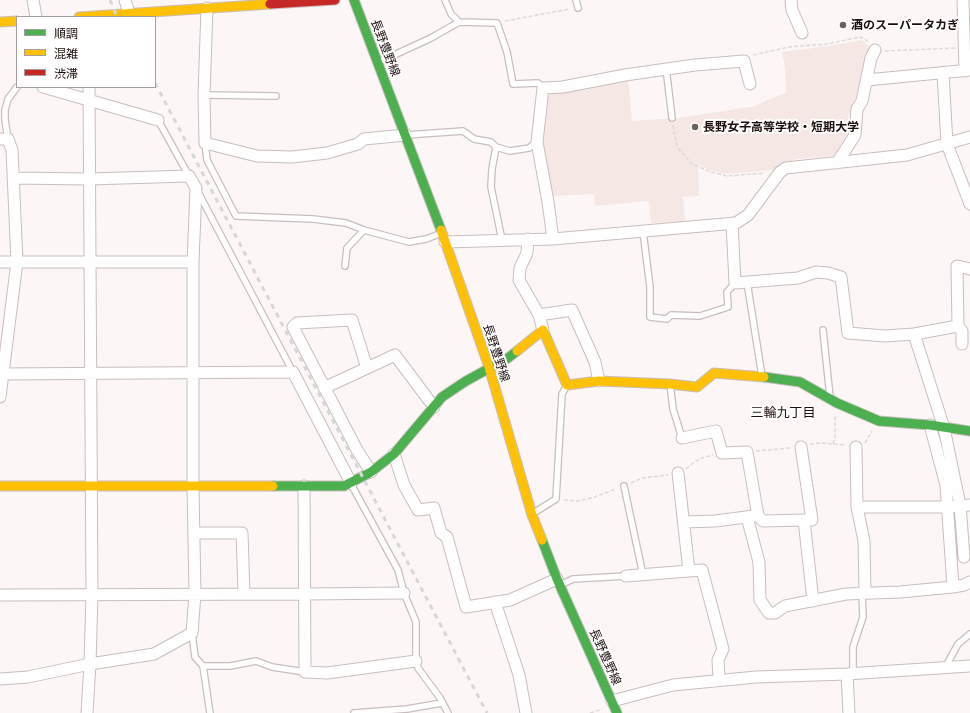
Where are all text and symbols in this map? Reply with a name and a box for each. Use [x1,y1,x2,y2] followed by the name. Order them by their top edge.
[16,16,156,88] legend
[368,17,402,79] street label: 長野豊野線
[851,18,959,32] place label: 酒のスーパータカぎ
[838,20,848,30] marker: 酒のスーパータカぎ
[54,26,78,41] text: 順調
[54,46,78,61] text: 混雑
[54,66,78,81] text: 渋滞
[703,120,859,134] place label: 長野女子高等学校・短期大学
[690,122,700,132] marker: 長野女子高等学校・短期大学
[480,322,512,384] street label: 長野豊野線
[751,405,815,421] district label: 三輪九丁目
[586,627,624,687] street label: 長野豊野線

